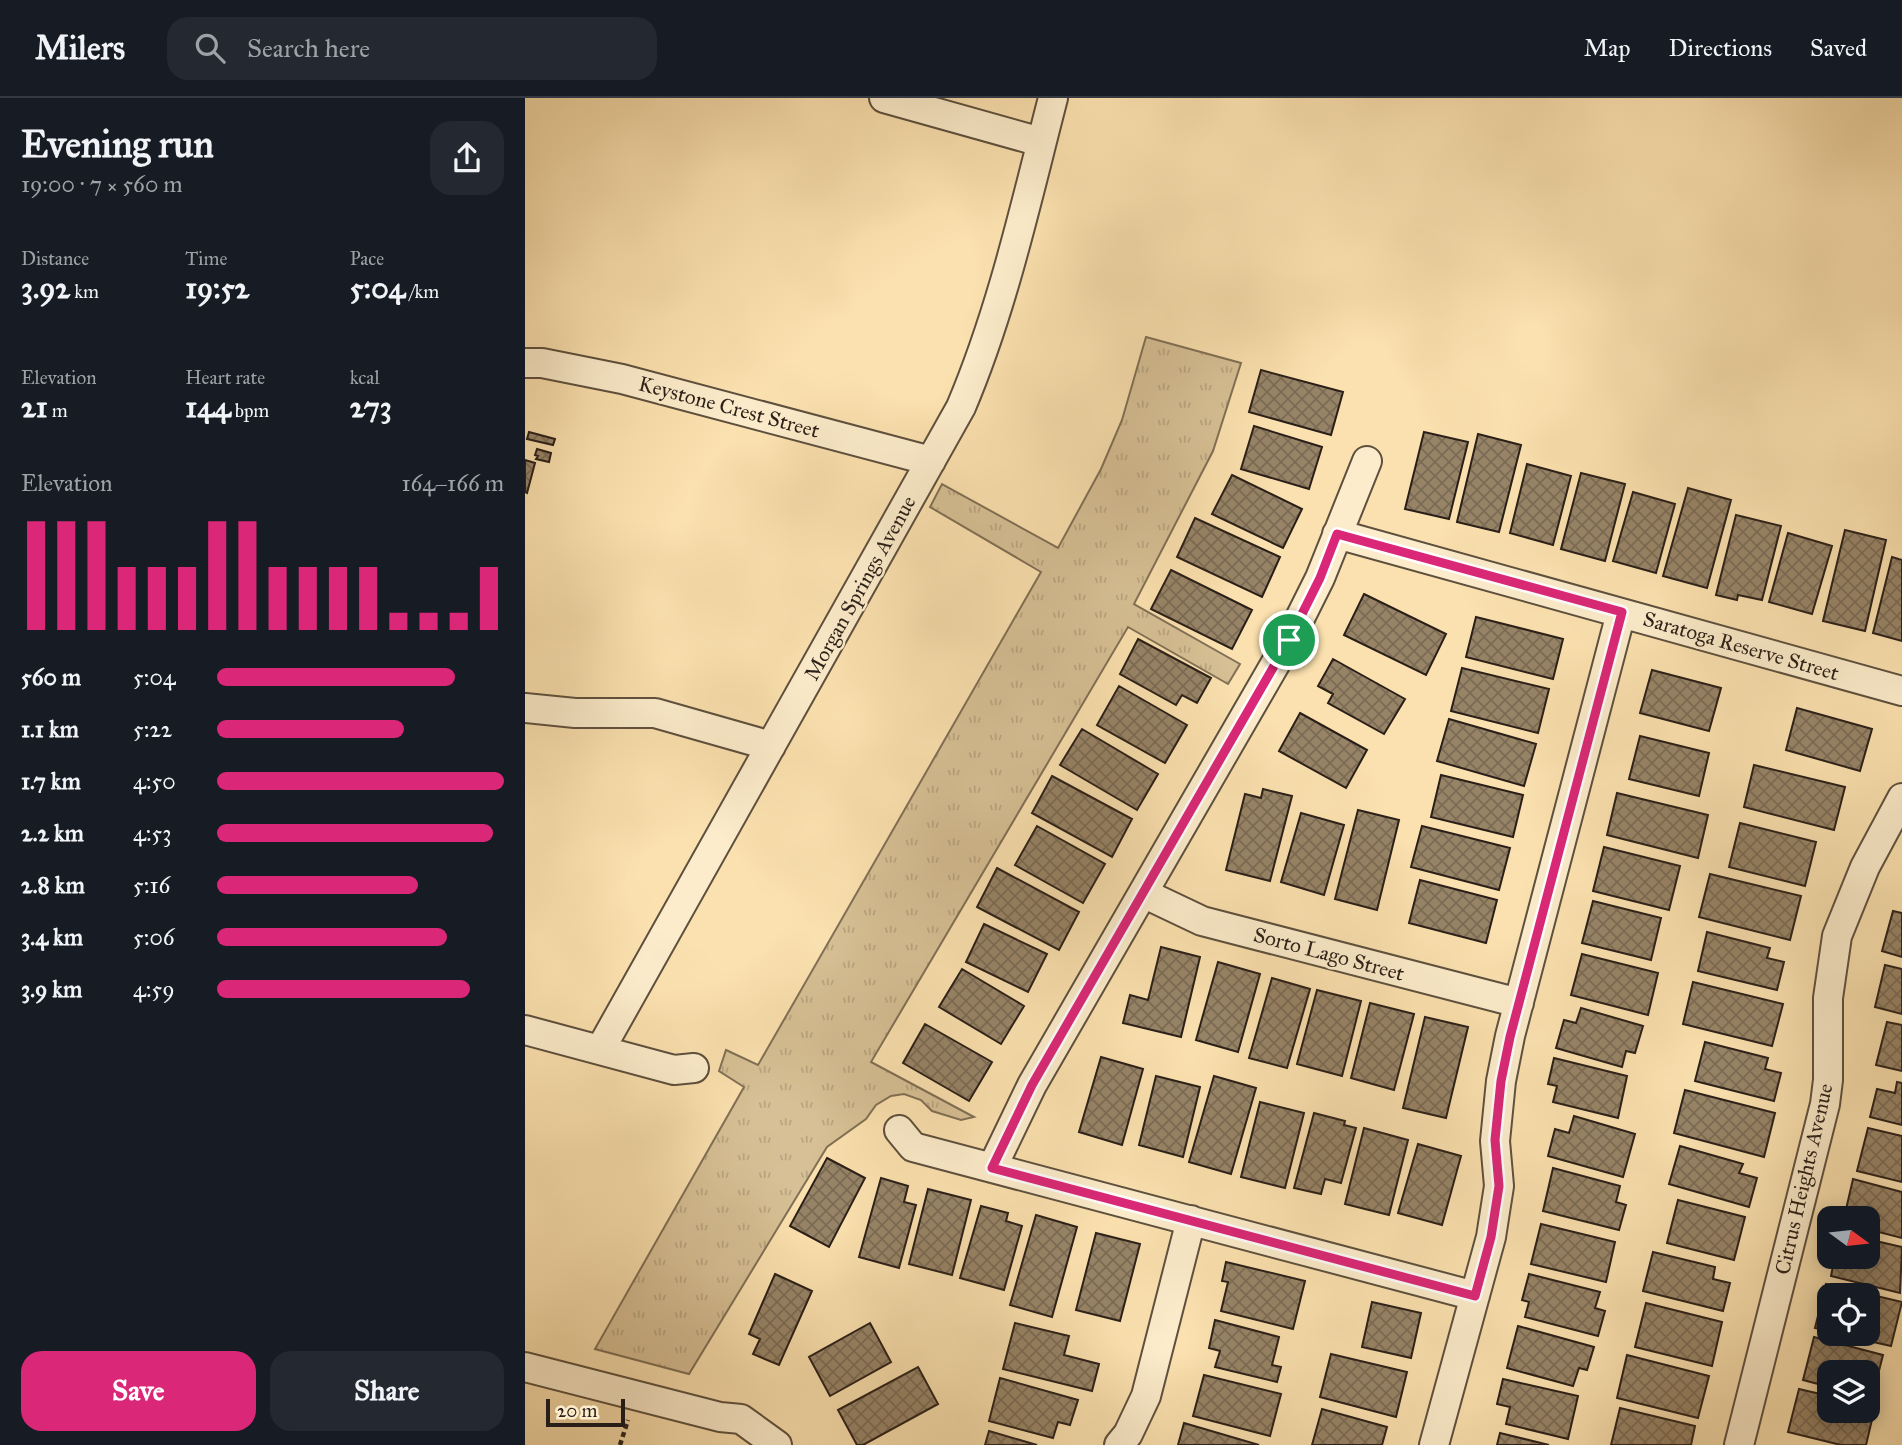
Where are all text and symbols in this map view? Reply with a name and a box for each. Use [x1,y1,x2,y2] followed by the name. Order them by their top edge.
[167,17,657,80] search box
[35,28,125,68] text: Milers
[191,29,229,67] icon: search
[247,32,370,64] text: Search here
[1584,33,1631,63] text: Map
[1669,33,1772,63] text: Directions
[1810,33,1867,63] text: Saved
[21,121,214,167] text: Evening run
[430,121,504,195] button: share
[21,170,183,198] text: 19:00 · 7 × 560 m
[21,247,89,270] text: Distance
[185,247,227,270] text: Time
[350,247,384,270] text: Pace
[21,270,70,306] text: 3.92
[185,270,249,306] text: 19:52
[350,270,405,306] text: 5:04
[70,280,99,303] text: km
[405,280,439,303] text: /km
[21,366,96,389] text: Elevation
[185,366,265,389] text: Heart rate
[350,366,380,389] text: kcal
[636,370,823,444] street label: Keystone Crest Street
[21,389,48,425] text: 21
[185,389,231,425] text: 144
[350,389,392,425] text: 273
[48,399,68,422] text: m
[231,399,269,422] text: bpm
[21,469,112,497] text: Elevation
[401,469,504,497] text: 164–166 m
[798,491,922,685] street label: Morgan Springs Avenue
[1640,606,1842,687] street label: Saratoga Reserve Street
[1259,610,1319,670] pin
[1270,621,1308,659] icon: arrive
[21,663,81,691] text: 560 m
[133,663,176,691] text: 5:04
[21,715,79,743] text: 1.1 km
[133,715,172,743] text: 5:22
[21,767,81,795] text: 1.7 km
[133,767,176,795] text: 4:50
[21,819,84,847] text: 2.2 km
[133,819,172,847] text: 4:53
[21,871,85,899] text: 2.8 km
[133,871,170,899] text: 5:16
[1251,921,1408,987] street label: Sorto Lago Street
[21,923,83,951] text: 3.4 km
[133,923,175,951] text: 5:06
[21,975,82,1003] text: 3.9 km
[133,975,175,1003] text: 4:59
[1769,1081,1839,1277] street label: Citrus Heights Avenue
[1817,1206,1879,1269] north arrow
[1817,1206,1880,1423] map controls
[1817,1283,1880,1346] button: locate
[21,1351,256,1431] button: Save
[270,1351,504,1431] button: Share
[1817,1360,1880,1423] button: layers
[546,1396,625,1428] scale bar
[557,1399,598,1422] text: 20 m

